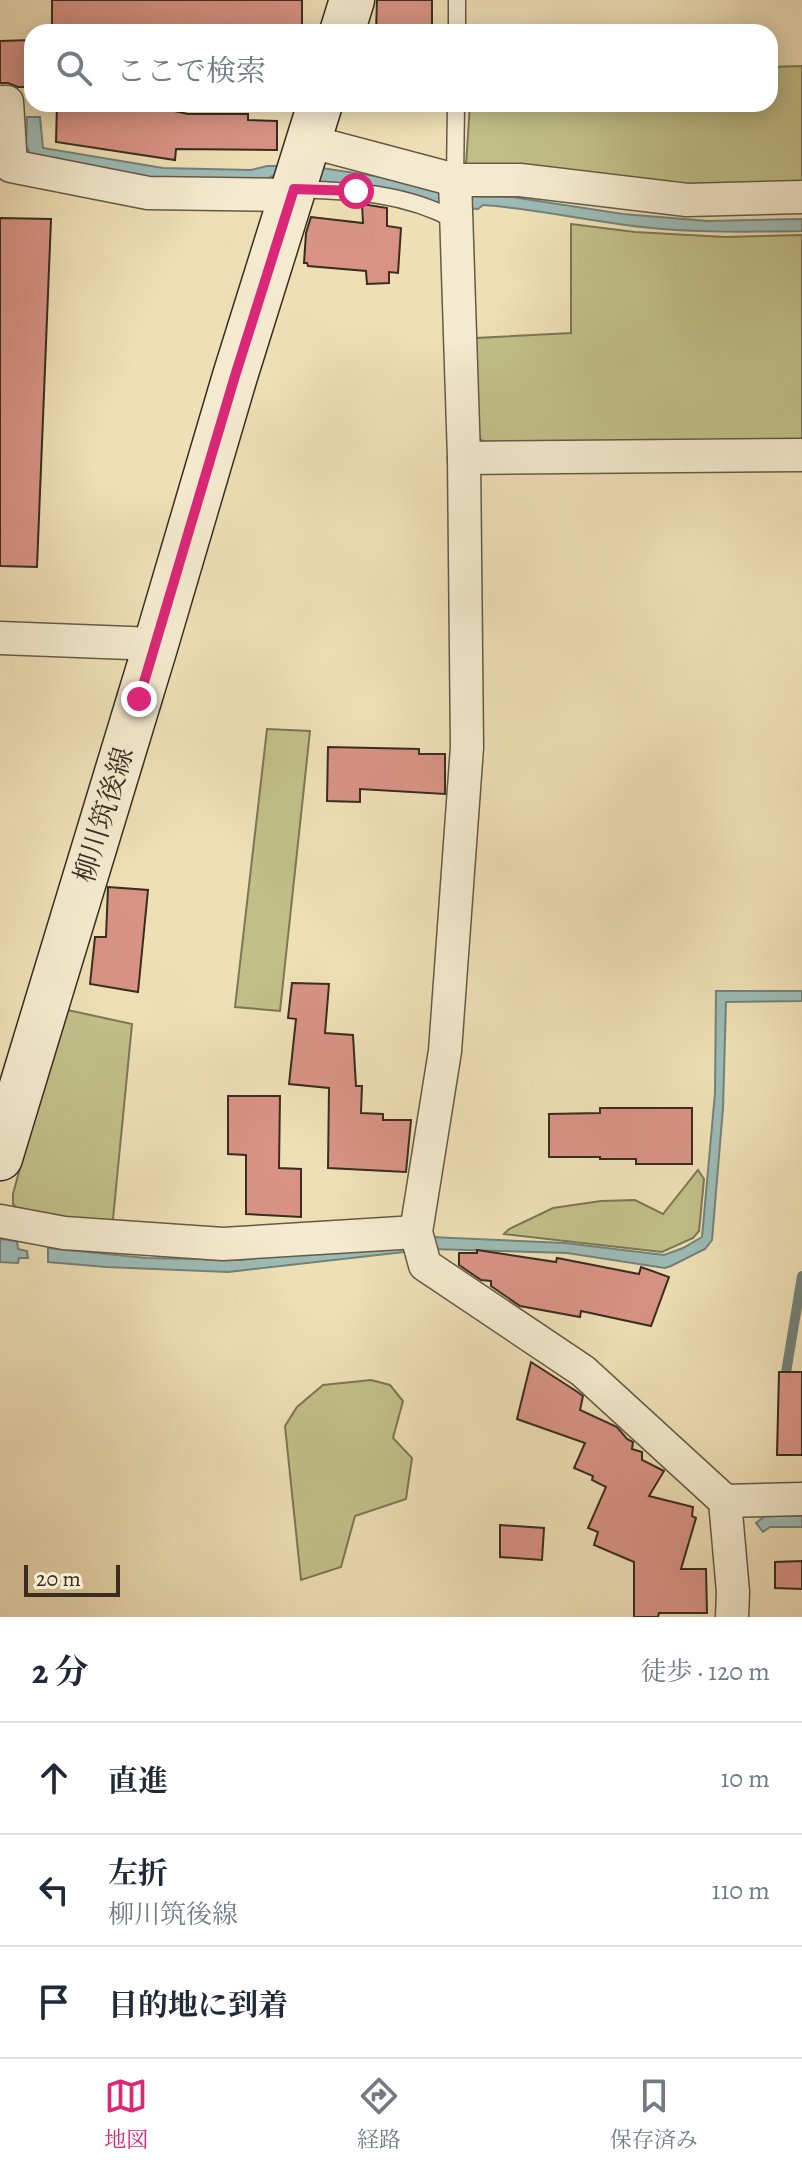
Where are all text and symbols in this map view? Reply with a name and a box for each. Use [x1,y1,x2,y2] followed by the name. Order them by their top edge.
[24,24,778,112] search box
[52,46,96,90] icon: search
[116,51,266,91] text: ここで検索
[338,173,374,209] route start
[121,681,157,717] route end
[65,742,143,888] street label: 柳川筑後線
[24,1561,120,1597] scale bar
[36,1564,81,1594] text: 20 m
[32,1648,88,1695] text: 2 分
[641,1654,770,1689] text: 徒歩 · 120 m
[32,1756,76,1800] icon: ahead
[108,1761,168,1801] text: 直進
[720,1761,770,1796] text: 10 m
[108,1853,168,1893] text: 左折
[32,1868,76,1912] icon: left
[712,1873,770,1908] text: 110 m
[108,1897,238,1932] text: 柳川筑後線
[32,1980,76,2024] icon: arrive
[108,1985,288,2025] text: 目的地に到着
[104,2074,148,2155] tab: 地図
[357,2074,401,2155] tab: 経路
[610,2074,698,2155] tab: 保存済み

